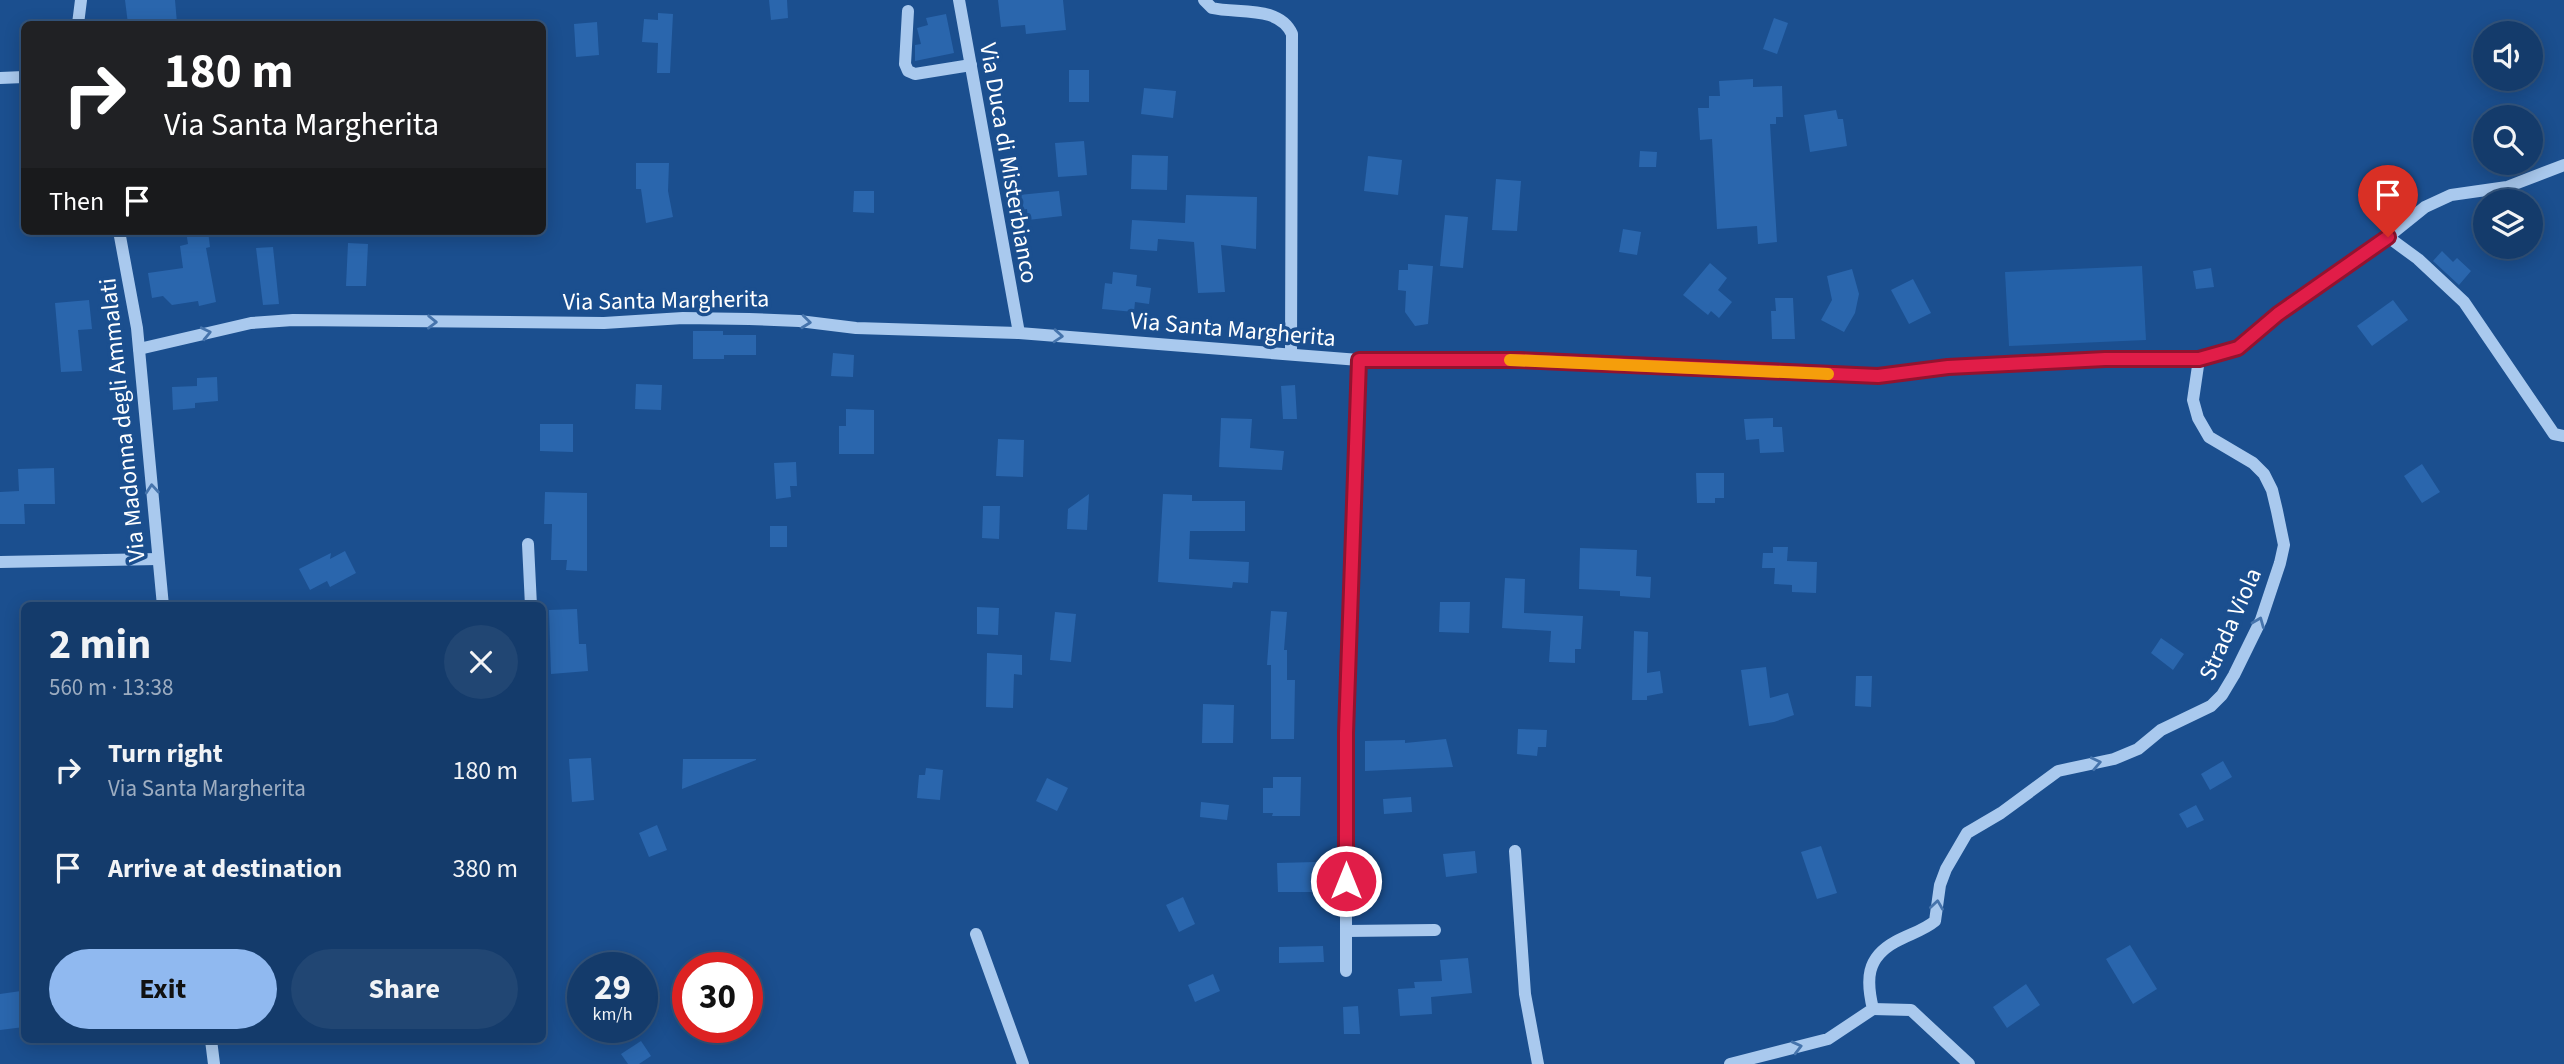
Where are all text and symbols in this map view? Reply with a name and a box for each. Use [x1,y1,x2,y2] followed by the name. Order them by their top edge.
[2473,21,2543,259] map controls
[2473,21,2543,91] button: sound
[164,37,293,107] text: 180 m
[970,40,1047,286] street label: Via Duca di Misterbianco
[49,49,140,140] icon: right
[164,102,439,148] text: Via Santa Margherita
[2473,105,2543,175] button: search
[2358,165,2418,237] pin
[2369,176,2407,214] icon: arrive
[118,182,156,220] icon: arrive
[49,183,104,220] text: Then
[2473,189,2543,259] button: layers
[90,276,155,563] street label: Via Madonna degli Ammalati
[563,281,769,320] street label: Via Santa Margherita
[1129,303,1337,356] street label: Via Santa Margherita
[427,314,438,330] one-way arrow
[801,314,812,329] one-way arrow
[200,327,212,342] one-way arrow
[1053,328,1064,343] one-way arrow
[144,483,159,495] one-way arrow
[2190,562,2271,686] street label: Strada Viola
[49,615,151,675] text: 2 min
[2250,617,2264,629] one-way arrow
[444,625,518,699] button: close
[49,671,173,704] text: 560 m · 13:38
[108,735,223,772] text: Turn right
[49,751,87,789] icon: right
[452,752,518,789] text: 180 m
[2090,757,2102,772] one-way arrow
[108,772,306,805] text: Via Santa Margherita
[1309,844,1383,918] position arrow
[49,849,87,887] icon: arrive
[108,850,342,887] text: Arrive at destination
[452,850,518,887] text: 380 m
[1930,899,1945,910] one-way arrow
[49,949,277,1029] button: Exit
[291,949,518,1029] button: Share
[672,952,763,1043] speed limit sign: 30
[594,963,631,1013] text: 29
[593,1002,632,1027] text: km/h
[1790,1041,1802,1055] one-way arrow

